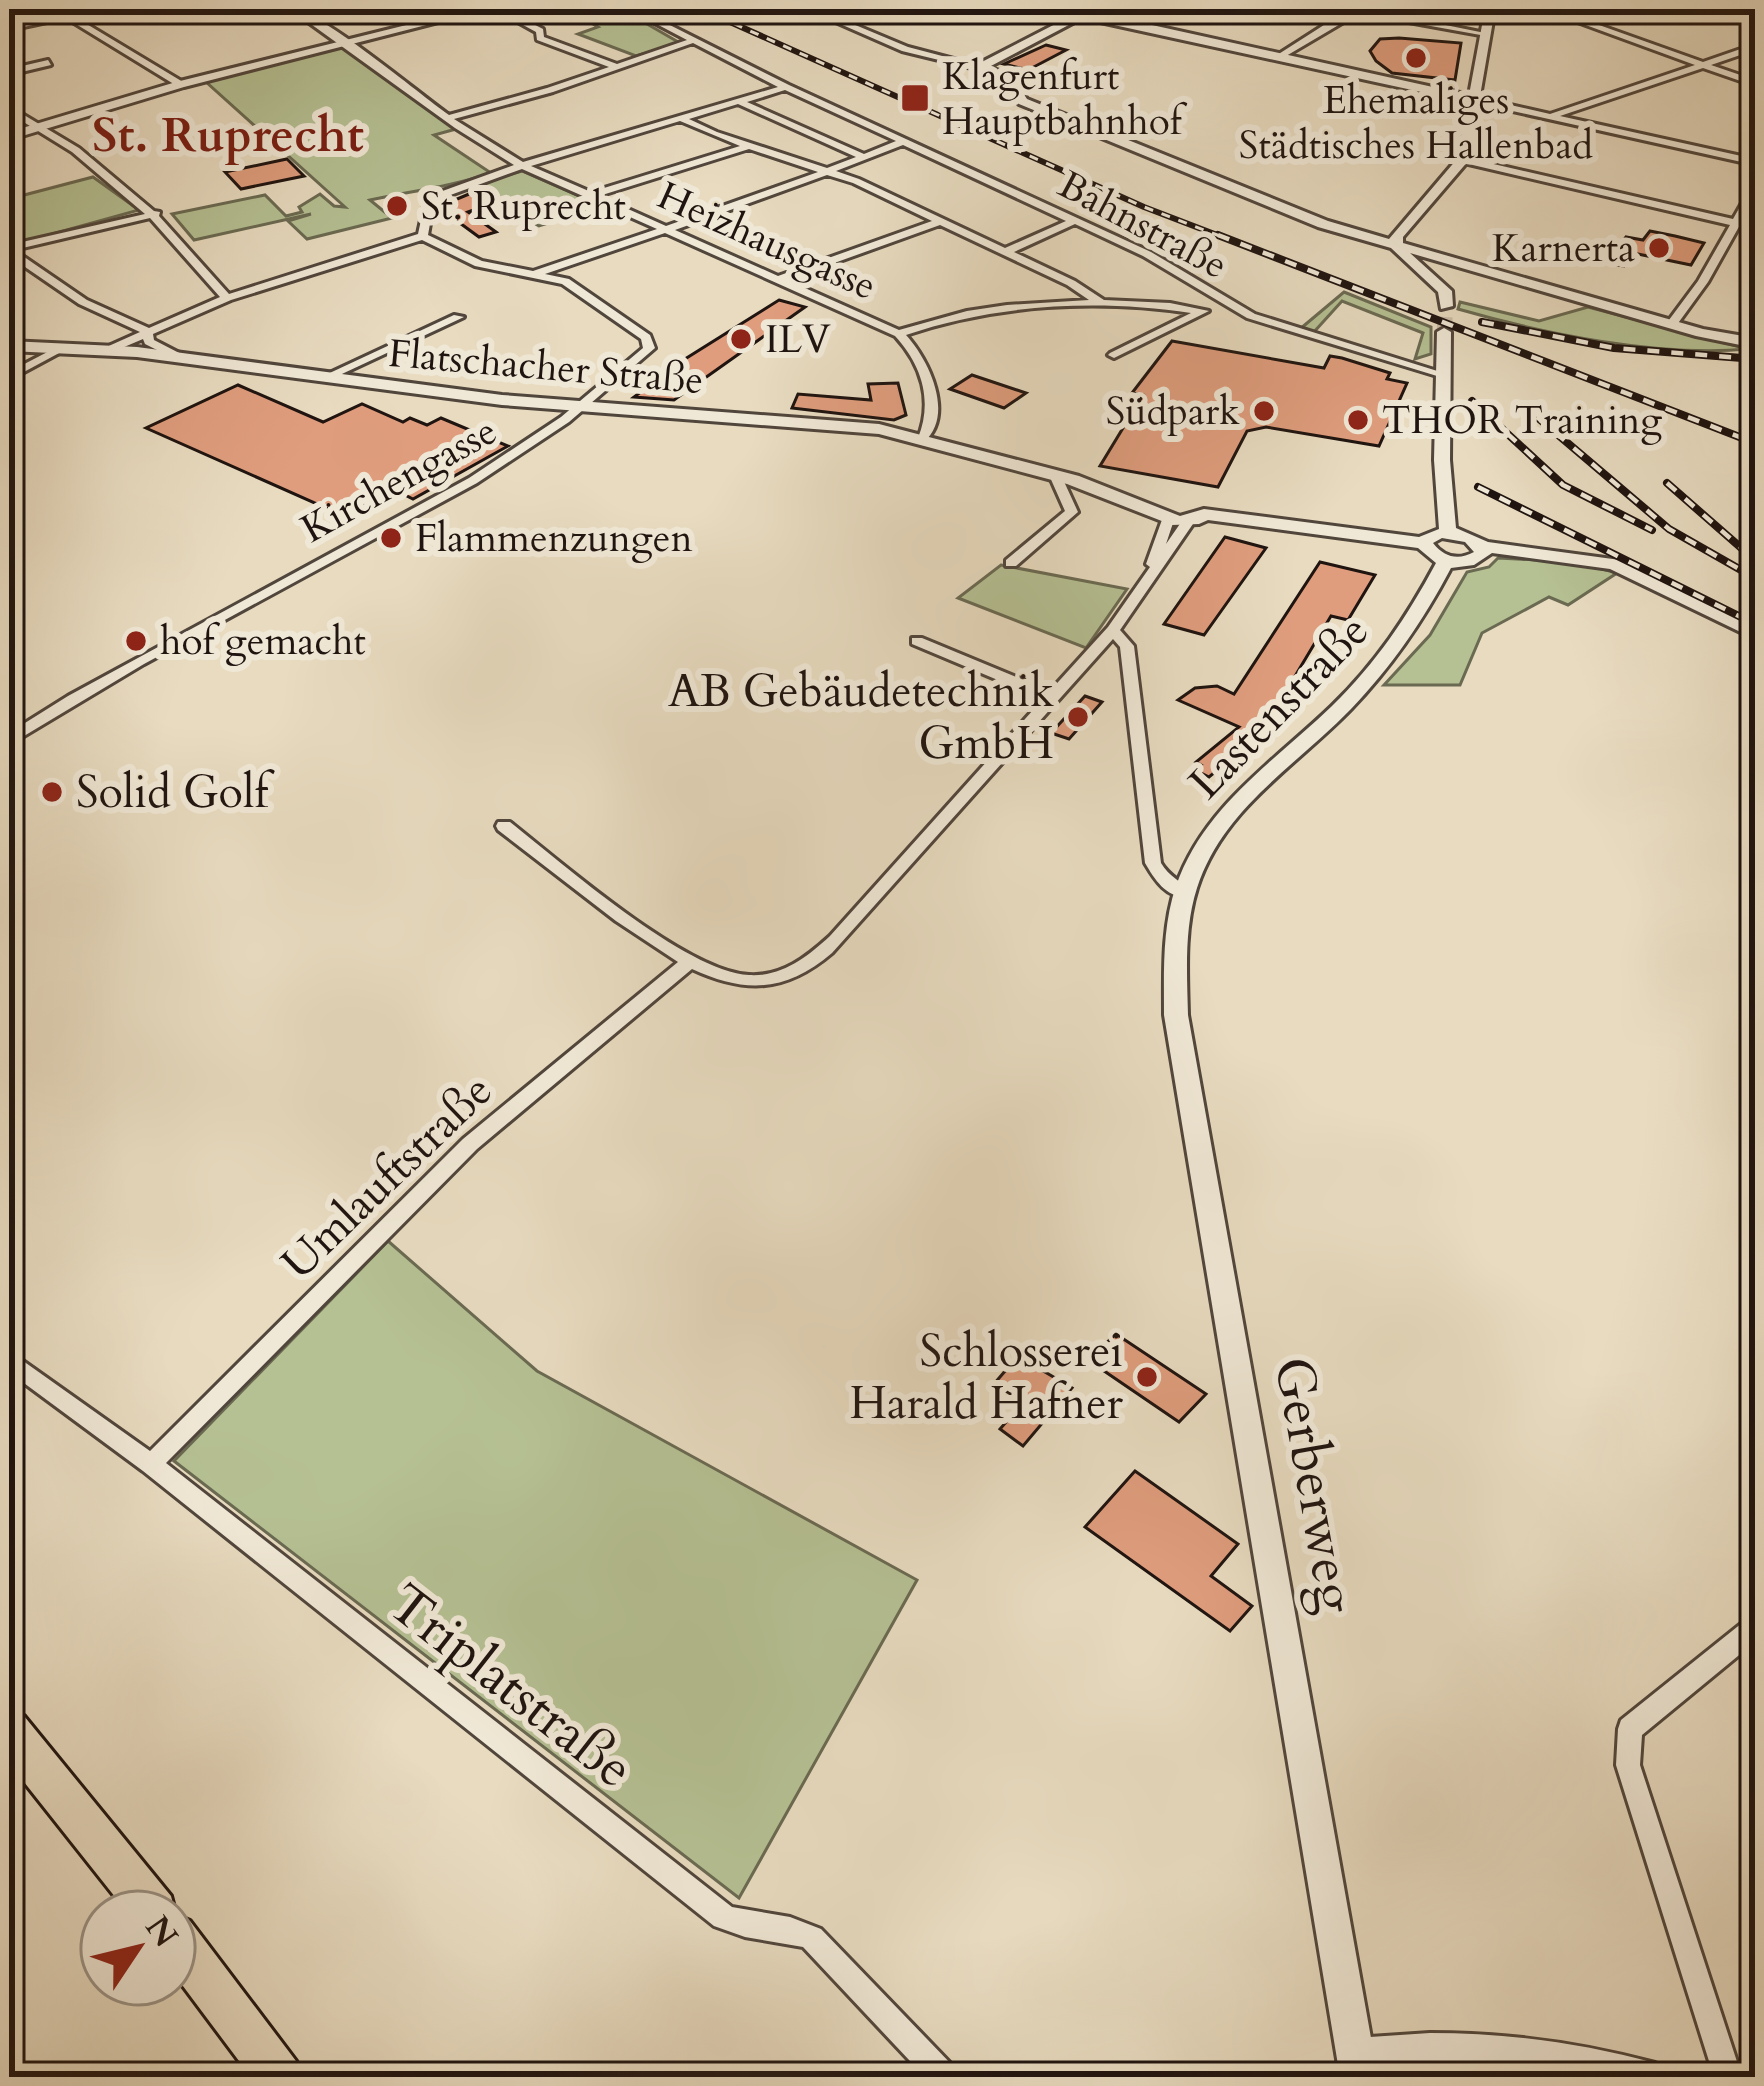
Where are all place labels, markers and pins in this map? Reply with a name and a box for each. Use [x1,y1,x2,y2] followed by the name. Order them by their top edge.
[1403,45,1429,71] marker: Ehemaliges Städtisches Hallenbad
[942,50,1188,148] place label: Klagenfurt Hauptbahnhof
[1239,74,1593,172] place label: Ehemaliges Städtisches Hallenbad
[899,82,931,114] marker: Klagenfurt Hauptbahnhof
[421,180,626,233] place label: St. Ruprecht
[384,193,410,219] marker: St. Ruprecht
[1492,222,1635,275] place label: Karnerta
[1646,235,1672,261] marker: Karnerta
[765,313,831,366] place label: ILV
[728,326,754,352] marker: ILV
[1106,385,1240,438] place label: Südpark
[1382,394,1662,447] place label: THOR Training
[1251,398,1277,424] marker: Südpark
[1345,407,1371,433] marker: THOR Training
[415,512,693,565] place label: Flammenzungen
[378,525,404,551] marker: Flammenzungen
[160,615,366,668] place label: hof gemacht
[123,628,149,654] marker: hof gemacht
[668,661,1054,774] place label: AB Gebäudetechnik GmbH
[1065,704,1091,730] marker: AB Gebäudetechnik GmbH
[76,762,275,823] place label: Solid Golf
[39,779,65,805] marker: Solid Golf
[849,1321,1124,1434] place label: Schlosserei Harald Hafner
[1134,1364,1160,1390] marker: Schlosserei Harald Hafner

